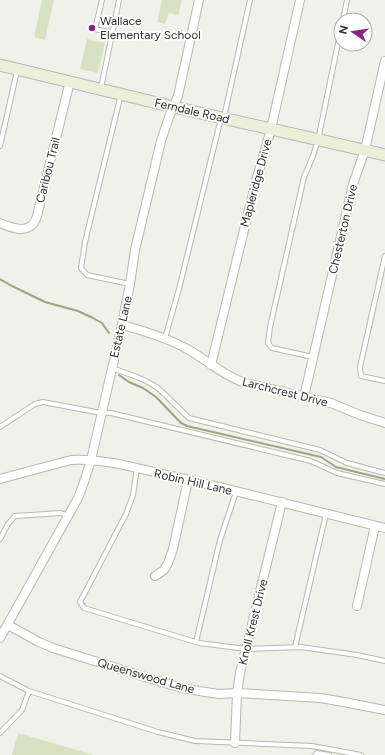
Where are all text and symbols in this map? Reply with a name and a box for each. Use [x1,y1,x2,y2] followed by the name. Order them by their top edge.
[333,12,373,52] north arrow
[100,14,201,42] place label: Wallace Elementary School
[87,23,97,33] marker: Wallace Elementary School
[336,24,351,35] text: N
[153,96,231,126] street label: Ferndale Road
[33,136,63,204] street label: Caribou Trail
[237,137,275,229] street label: Mapleridge Drive
[326,182,360,275] street label: Chesterton Drive
[107,294,135,359] street label: Estate Lane
[241,375,330,409] street label: Larchcrest Drive
[153,466,234,498] street label: Robin Hill Lane
[236,577,271,666] street label: Knoll Krest Drive
[96,655,197,697] street label: Queenswood Lane

